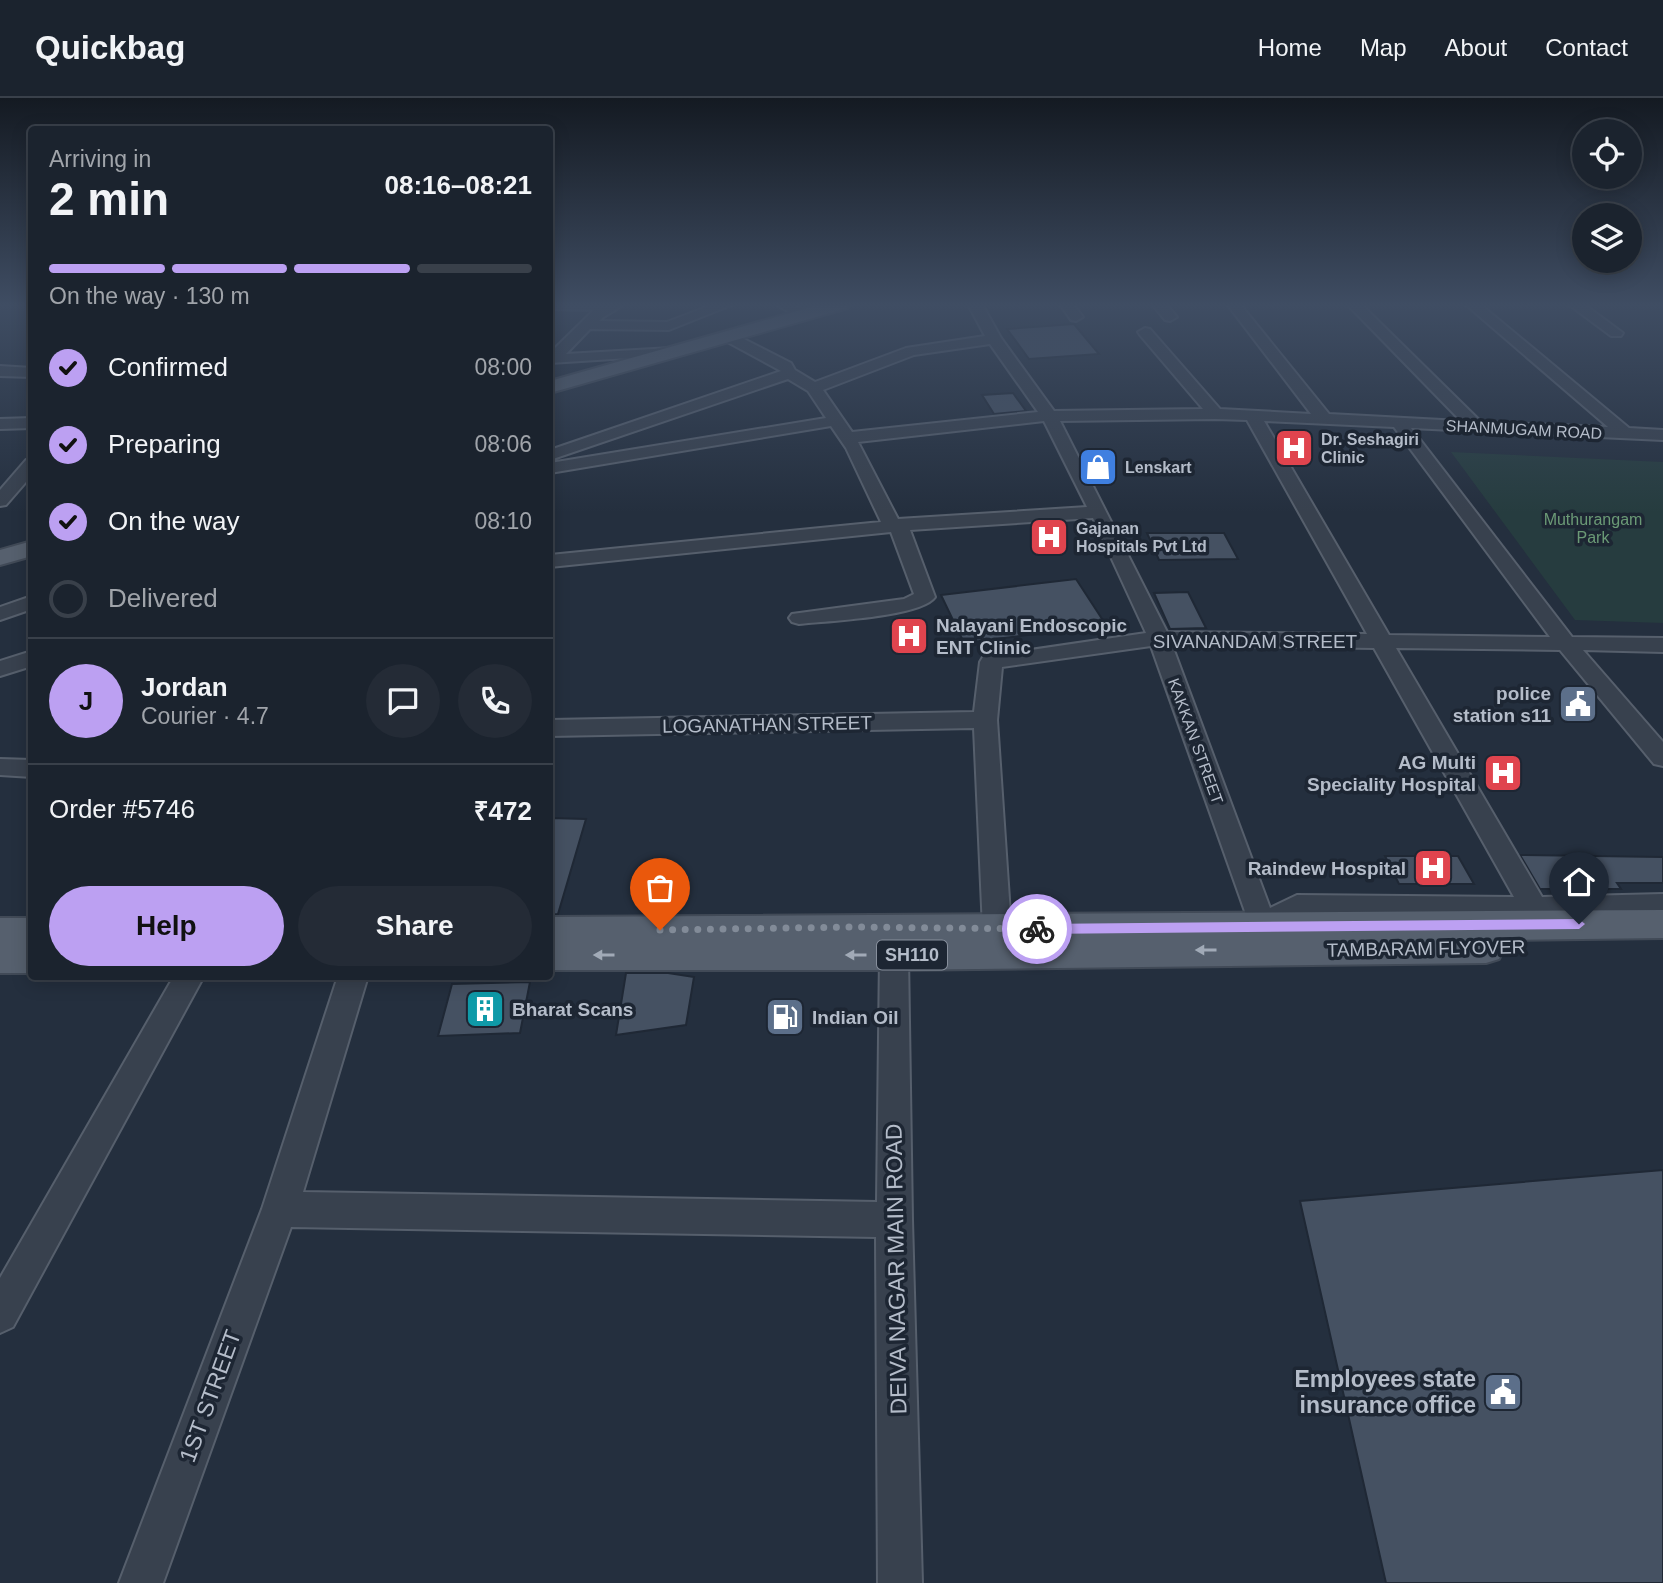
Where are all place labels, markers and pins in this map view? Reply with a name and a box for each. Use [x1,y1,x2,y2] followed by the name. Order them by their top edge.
[1273,427,1315,469] hospital icon: Dr. Seshagiri Clinic
[1321,431,1419,466] place label: Dr. Seshagiri Clinic
[1077,446,1119,488] shop icon: Lenskart
[1125,459,1192,476] place label: Lenskart
[1028,516,1070,558] hospital icon: Gajanan Hospitals Pvt Ltd
[1076,520,1207,555] place label: Gajanan Hospitals Pvt Ltd
[888,615,930,657] hospital icon: Nalayani Endoscopic ENT Clinic
[936,615,1128,658] place label: Nalayani Endoscopic ENT Clinic
[1453,683,1551,726] place label: police station s11
[1557,683,1599,725] public building icon: police station s11
[1307,752,1476,795] place label: AG Multi Speciality Hospital
[1482,752,1524,794] hospital icon: AG Multi Speciality Hospital
[1412,847,1454,889] hospital icon: Raindew Hospital
[1549,852,1609,924] pin
[630,858,690,930] pin
[1248,858,1406,879] place label: Raindew Hospital
[464,988,506,1030] building icon: Bharat Scans
[764,996,806,1038] fuel station icon: Indian Oil
[512,999,633,1020] place label: Bharat Scans
[812,1007,899,1028] place label: Indian Oil
[1294,1366,1476,1418] place label: Employees state insurance office
[1482,1371,1524,1413] public building icon: Employees state insurance office

